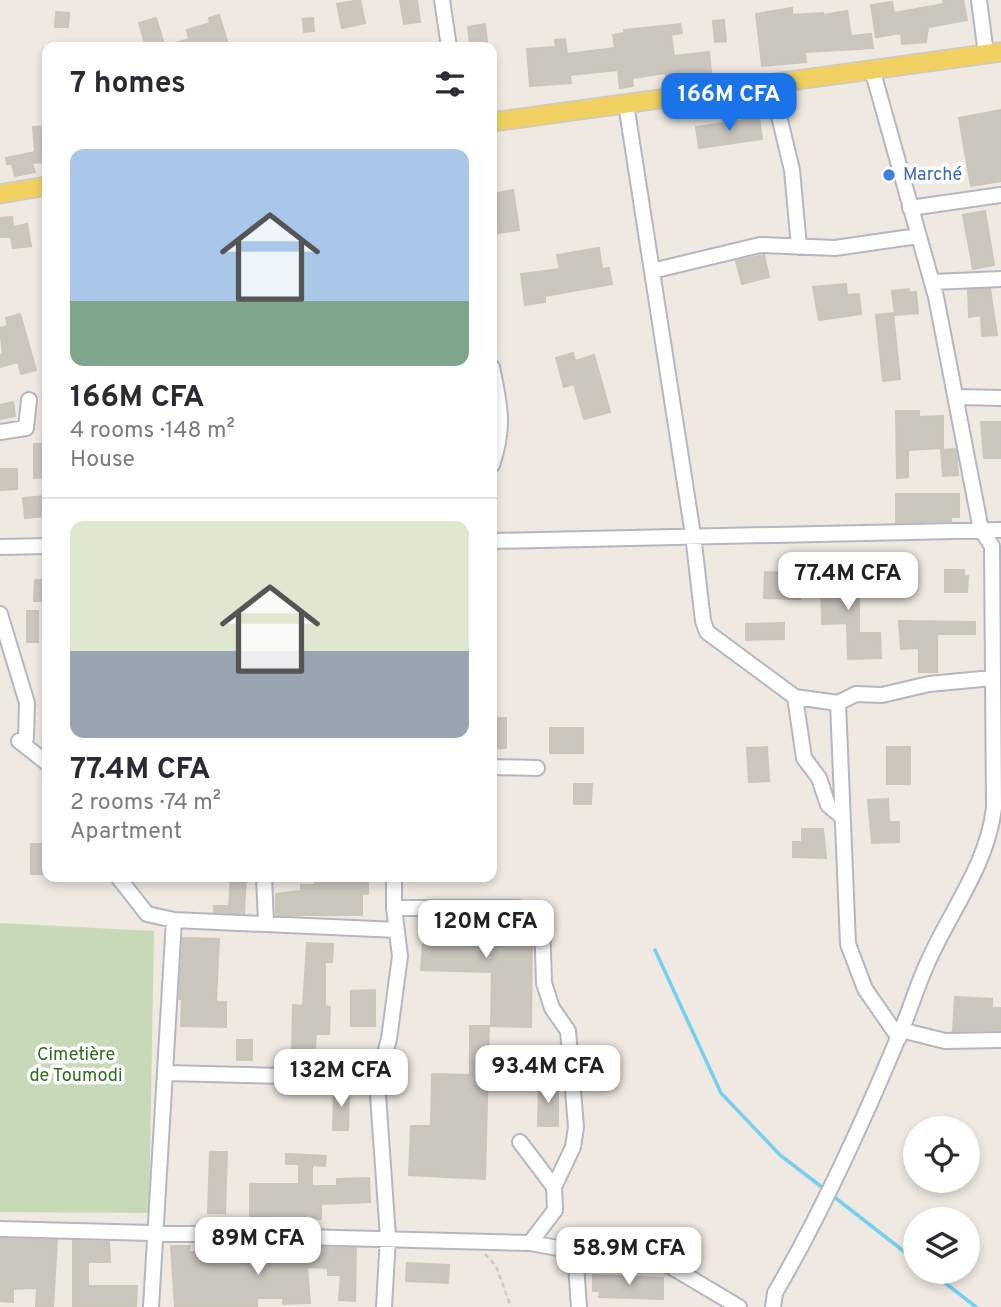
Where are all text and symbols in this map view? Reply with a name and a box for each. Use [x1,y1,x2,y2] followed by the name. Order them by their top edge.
[431,65,469,103] icon: filters
[70,66,186,103] text: 7 homes
[657,74,801,133] pin: 166M CFA
[677,81,781,110] text: 166M CFA
[903,164,962,187] place label: Marché
[881,167,897,183] marker: Marché
[207,194,333,320] icon: home
[70,380,204,417] text: 166M CFA
[70,417,235,446] text: 4 rooms · 148 m²
[70,446,135,475] text: House
[768,552,928,612] pin: 77.4M CFA
[794,560,902,589] text: 77.4M CFA
[207,566,333,692] icon: home
[70,752,210,789] text: 77.4M CFA
[70,789,221,818] text: 2 rooms · 74 m²
[70,818,182,847] text: Apartment
[414,900,558,960] pin: 120M CFA
[434,908,538,937] text: 120M CFA
[29,1044,123,1088] park label: Cimetière de Toumodi
[468,1046,628,1105] pin: 93.4M CFA
[269,1050,413,1109] pin: 132M CFA
[491,1053,605,1082] text: 93.4M CFA
[290,1057,392,1086] text: 132M CFA
[903,1116,980,1284] map controls
[903,1116,980,1193] button: locate
[903,1207,980,1284] button: layers
[193,1218,323,1277] pin: 89M CFA
[211,1225,305,1254] text: 89M CFA
[549,1228,709,1287] pin: 58.9M CFA
[572,1235,686,1264] text: 58.9M CFA

